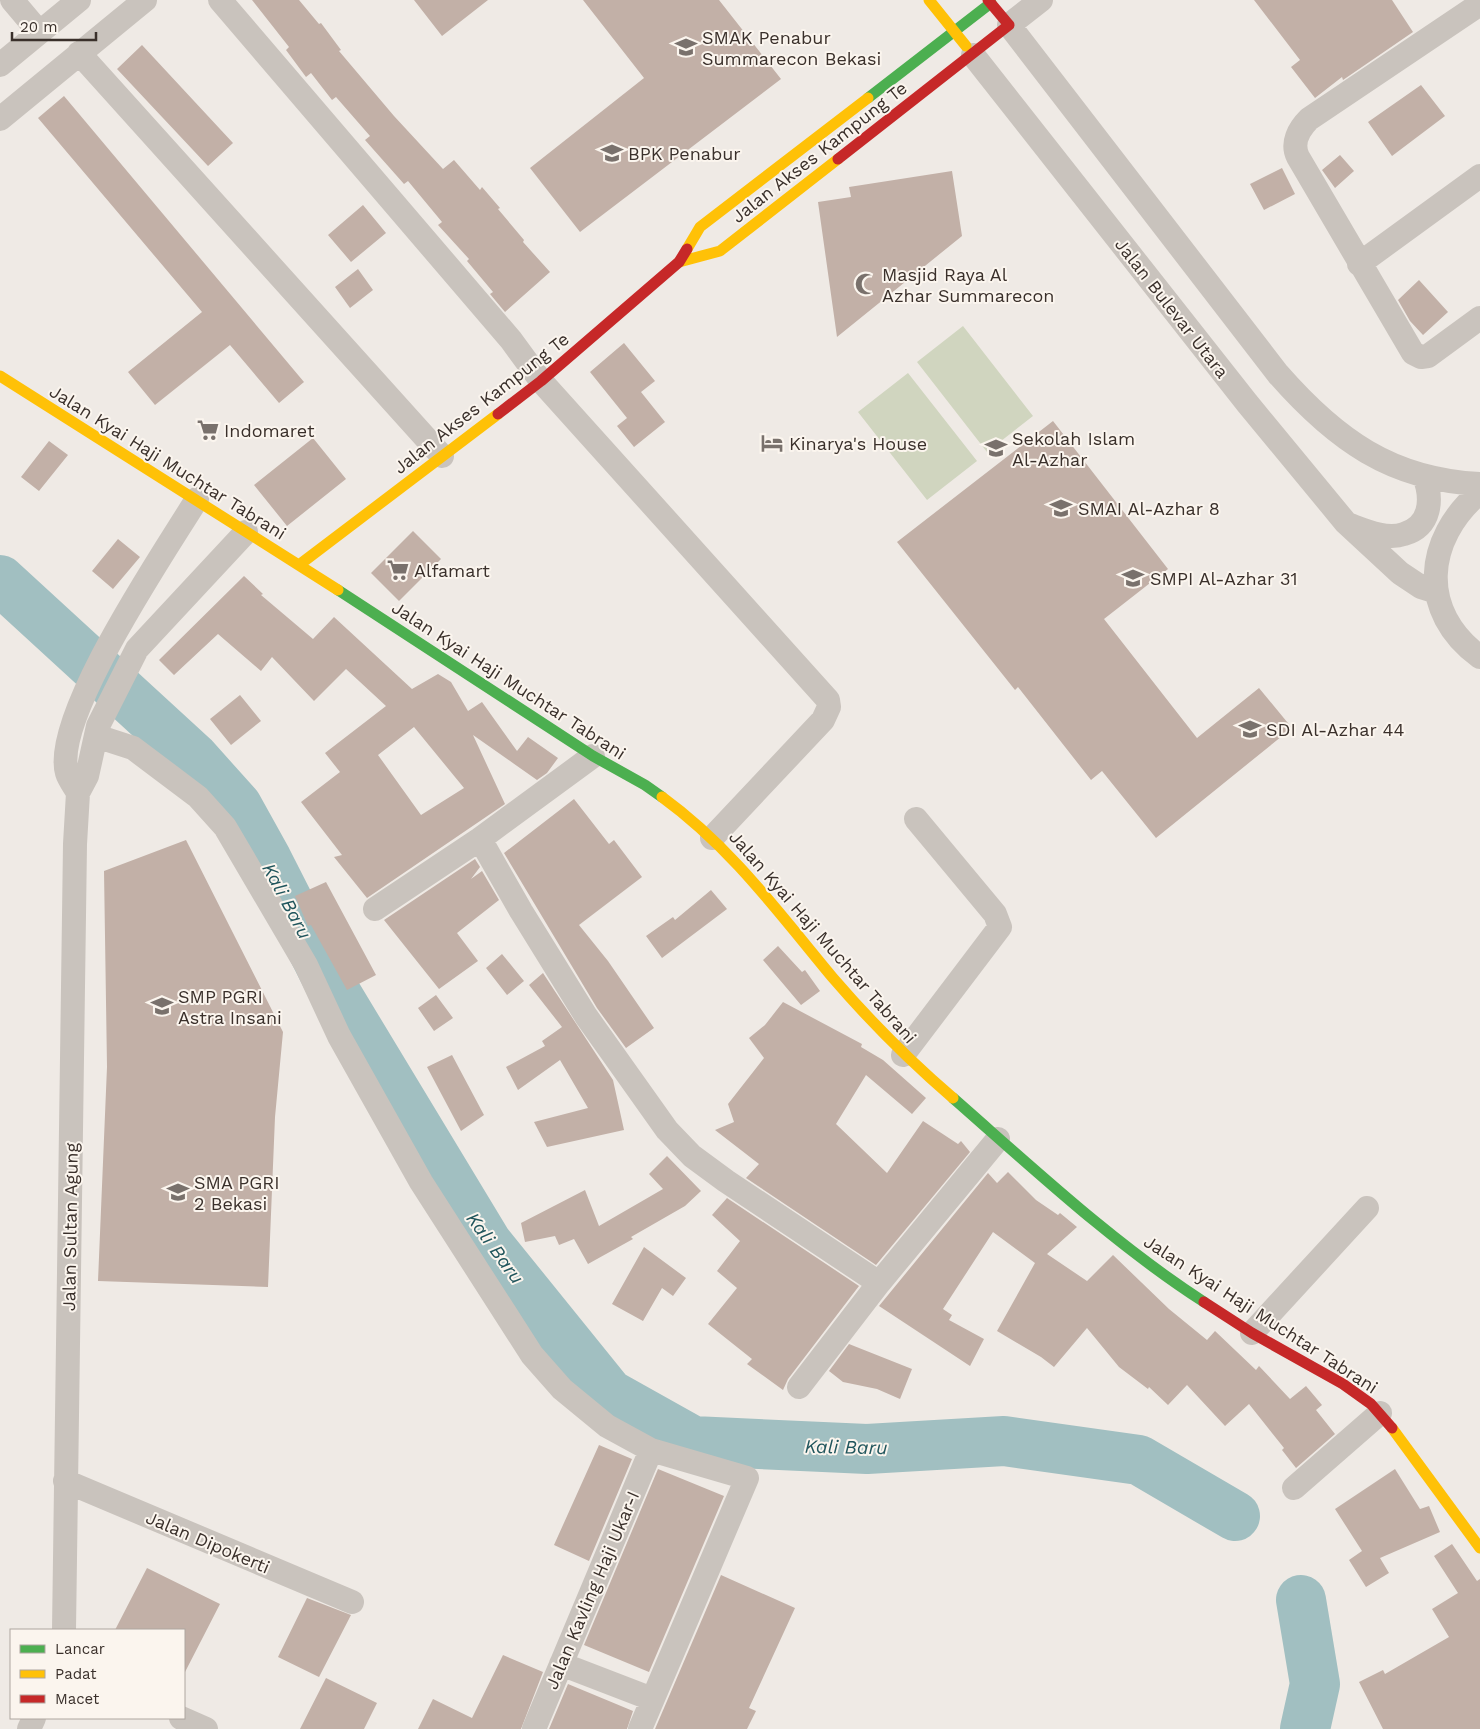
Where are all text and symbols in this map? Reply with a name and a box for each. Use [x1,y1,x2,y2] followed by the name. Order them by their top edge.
[12,10,96,42] scale bar
[20,18,58,36] text: 20 m
[702,27,881,69] place label: SMAK Penabur Summarecon Bekasi
[673,34,699,60] school or university icon: SMAK Penabur Summarecon Bekasi
[727,77,911,227] street label: Jalan Akses Kampung Te
[599,140,625,166] school or university icon: BPK Penabur
[628,143,741,164] place label: BPK Penabur
[1111,234,1233,382] street label: Jalan Bulevar Utara
[882,264,1054,306] place label: Masjid Raya Al Azhar Summarecon
[853,271,879,297] mosque icon: Masjid Raya Al Azhar Summarecon
[389,328,573,478] street label: Jalan Akses Kampung Te
[46,380,290,544] street label: Jalan Kyai Haji Muchtar Tabrani
[195,417,221,443] supermarket icon: Indomaret
[224,420,315,441] place label: Indomaret
[1012,428,1135,470] place label: Sekolah Islam Al-Azhar
[759,430,785,456] hotel icon: Kinarya's House
[789,433,927,454] place label: Kinarya's House
[983,435,1009,461] school or university icon: Sekolah Islam Al-Azhar
[1048,495,1074,521] school or university icon: SMAI Al-Azhar 8
[1078,498,1220,519] place label: SMAI Al-Azhar 8
[385,557,411,583] supermarket icon: Alfamart
[414,560,490,581] place label: Alfamart
[1120,565,1146,591] school or university icon: SMPI Al-Azhar 31
[1150,568,1297,589] place label: SMPI Al-Azhar 31
[388,596,630,764] street label: Jalan Kyai Haji Muchtar Tabrani
[1237,716,1263,742] school or university icon: SDI Al-Azhar 44
[1266,719,1405,740] place label: SDI Al-Azhar 44
[725,826,921,1048] street label: Jalan Kyai Haji Muchtar Tabrani
[257,859,317,943] water label: Kali Baru
[178,986,282,1028] place label: SMP PGRI Astra Insani
[149,993,175,1019] school or university icon: SMP PGRI Astra Insani
[58,1142,82,1311] street label: Jalan Sultan Agung
[194,1172,280,1214] place label: SMA PGRI 2 Bekasi
[165,1179,191,1205] school or university icon: SMA PGRI 2 Bekasi
[461,1208,529,1288] water label: Kali Baru
[1140,1230,1382,1398] street label: Jalan Kyai Haji Muchtar Tabrani
[804,1435,888,1459] water label: Kali Baru
[541,1488,643,1692] street label: Jalan Kavling Haji Ukar-I
[143,1507,273,1577] street label: Jalan Dipokerti
[10,1629,185,1719] legend
[55,1640,105,1658] text: Lancar
[55,1665,97,1683] text: Padat
[55,1690,100,1708] text: Macet

